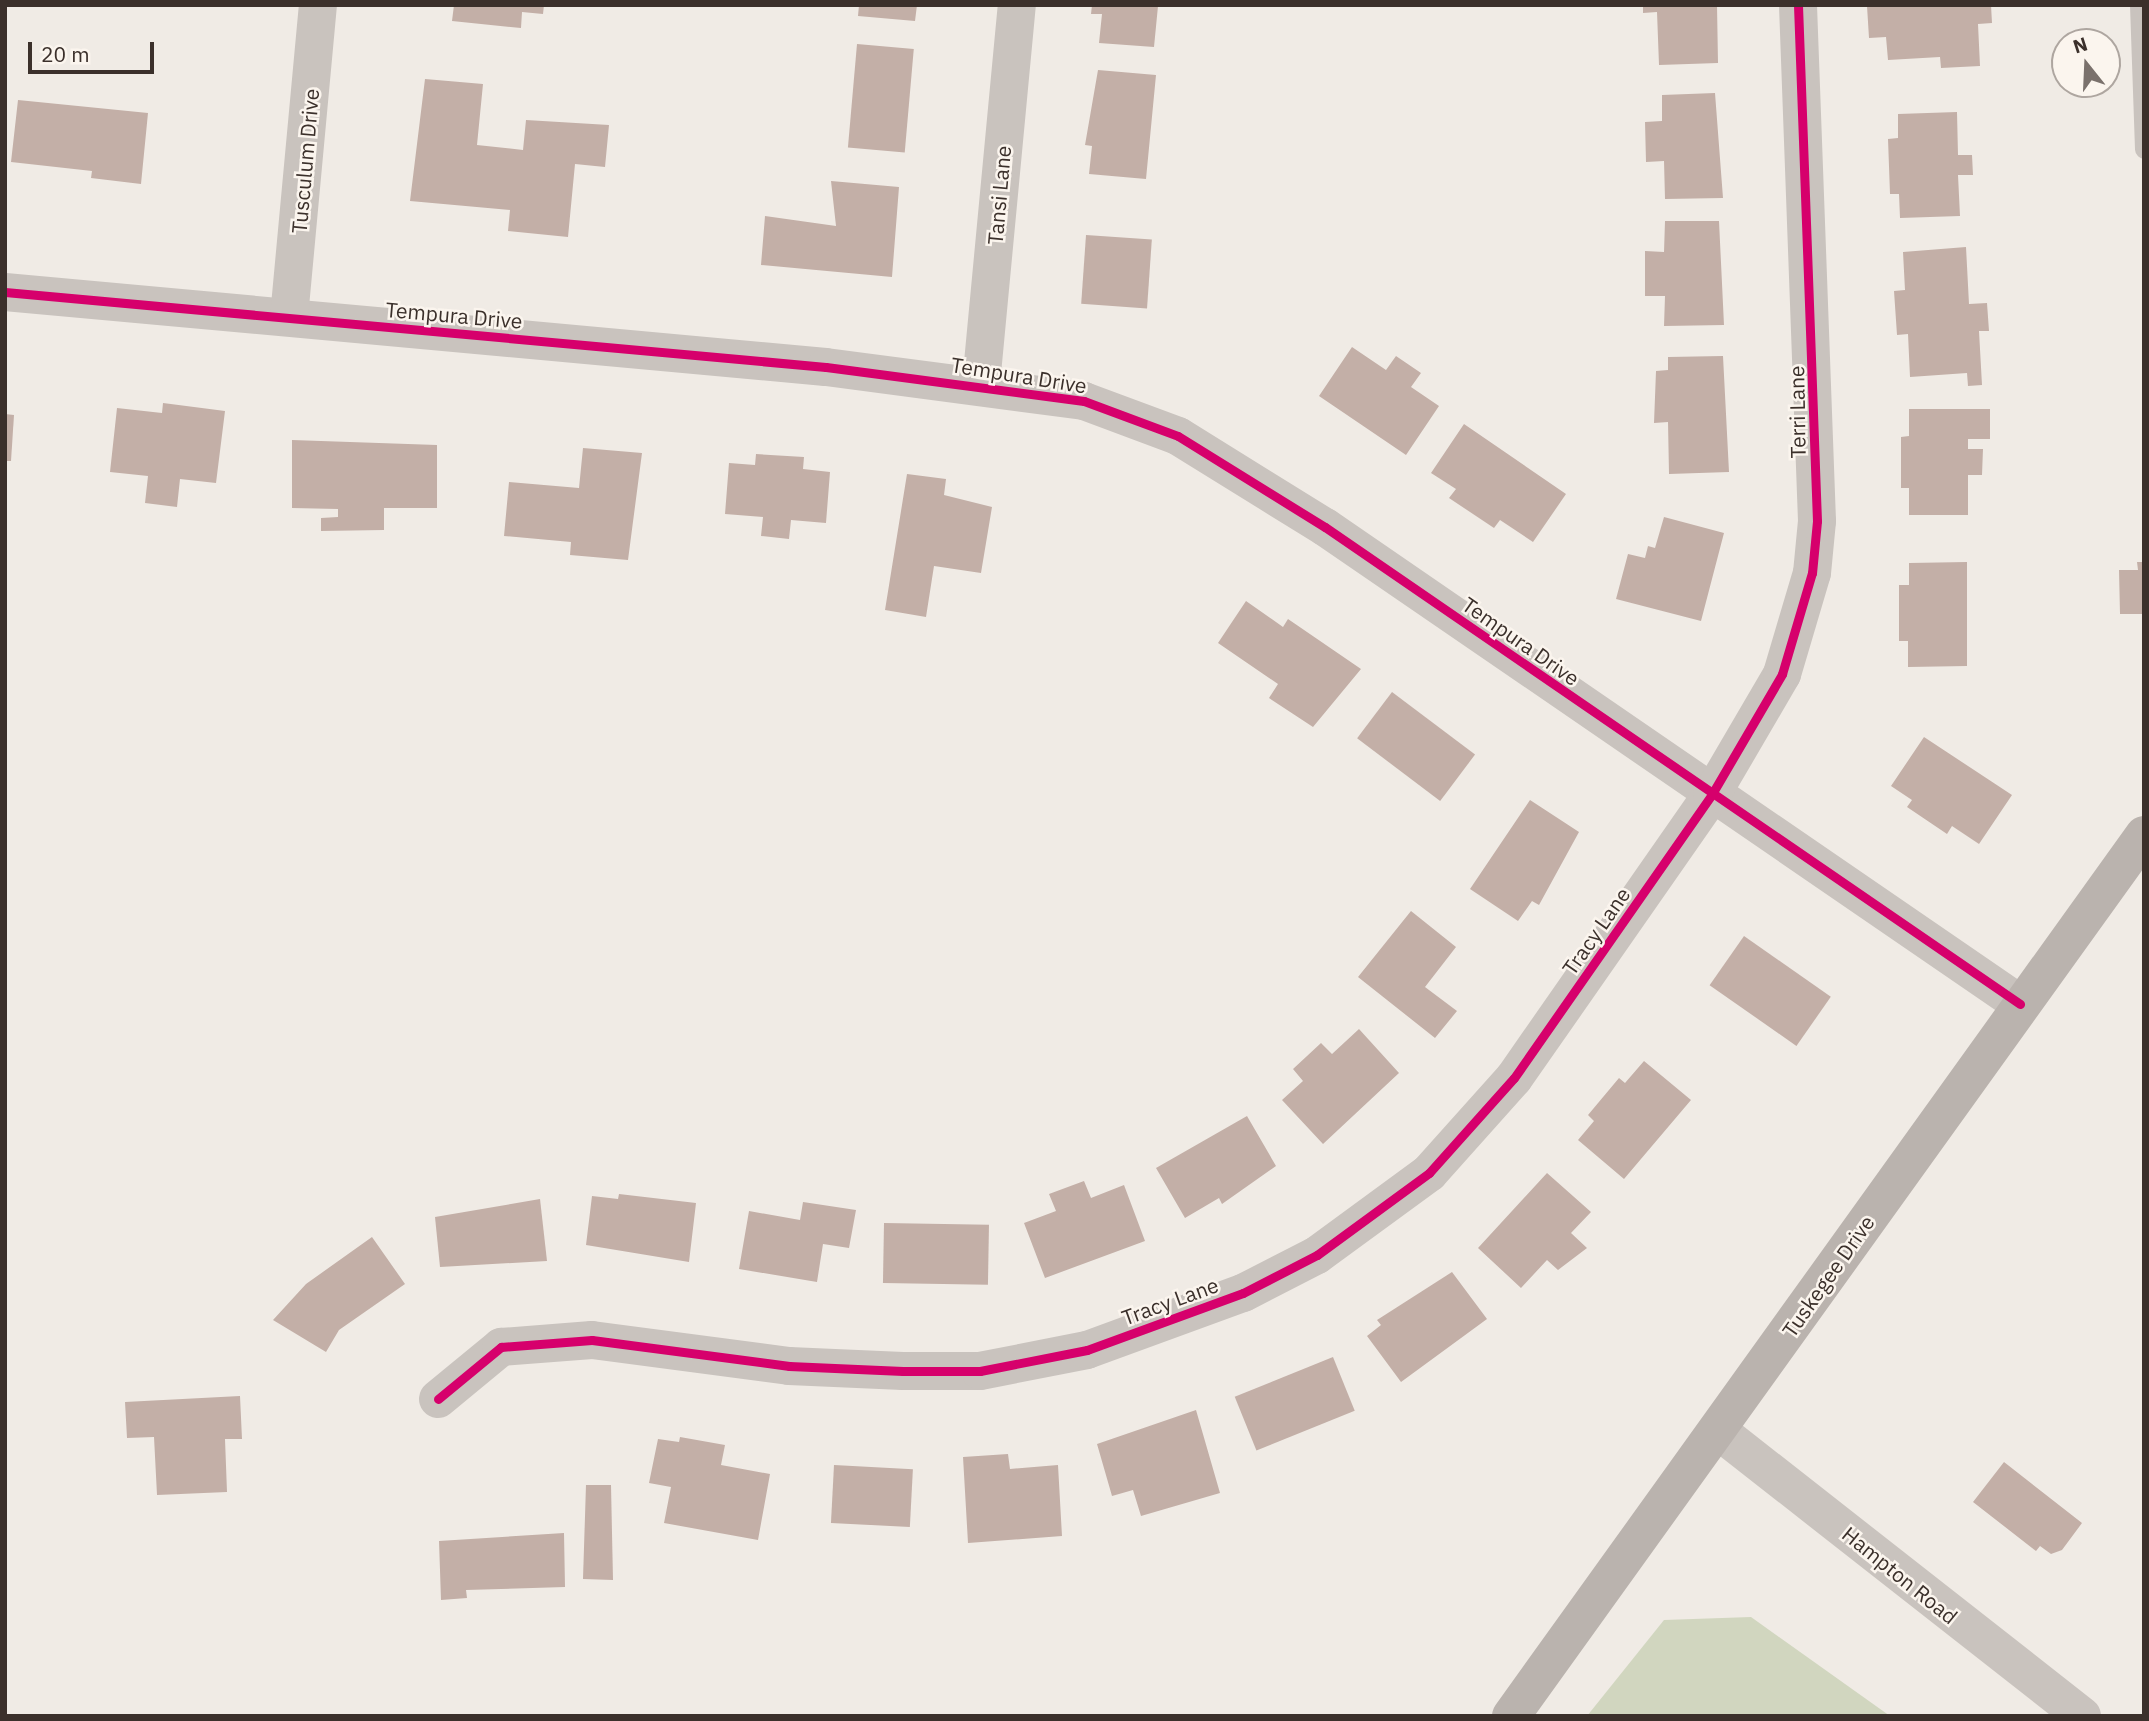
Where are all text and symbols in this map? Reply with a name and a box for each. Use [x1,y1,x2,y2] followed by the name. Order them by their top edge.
[32,28,158,72] scale bar
[2051,28,2121,98] north arrow
[2070,31,2090,58] text: N
[41,40,90,68] text: 20 m
[286,88,324,234] street label: Tusculum Drive
[982,144,1016,246] street label: Tansi Lane
[385,296,523,334] street label: Tempura Drive
[949,352,1089,398] street label: Tempura Drive
[1784,365,1810,459] street label: Terri Lane
[1458,591,1584,691] street label: Tempura Drive
[1557,882,1635,980] street label: Tracy Lane
[1777,1210,1879,1342] street label: Tuskegee Drive
[1118,1272,1222,1330] street label: Tracy Lane
[1837,1521,1963,1629] street label: Hampton Road

